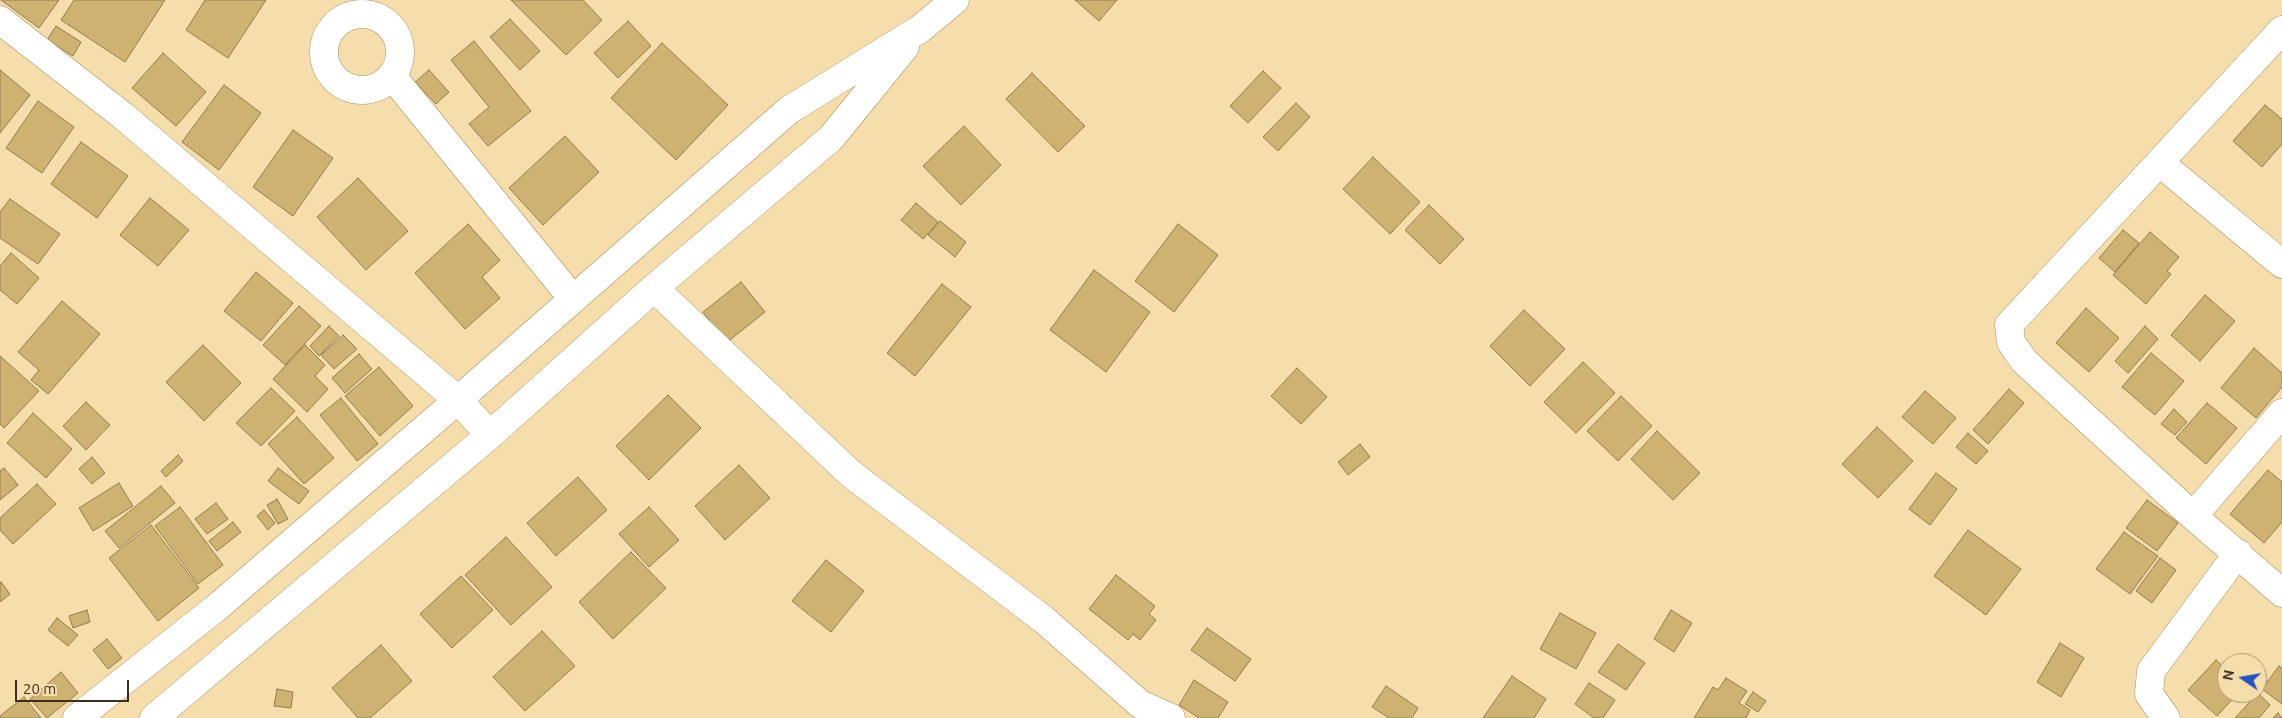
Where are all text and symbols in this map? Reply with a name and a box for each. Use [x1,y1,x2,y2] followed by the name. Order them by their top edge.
[2217,653,2267,703] north arrow
[2219,668,2237,682] text: N
[18,670,131,702] scale bar
[23,680,56,697] text: 20 m

